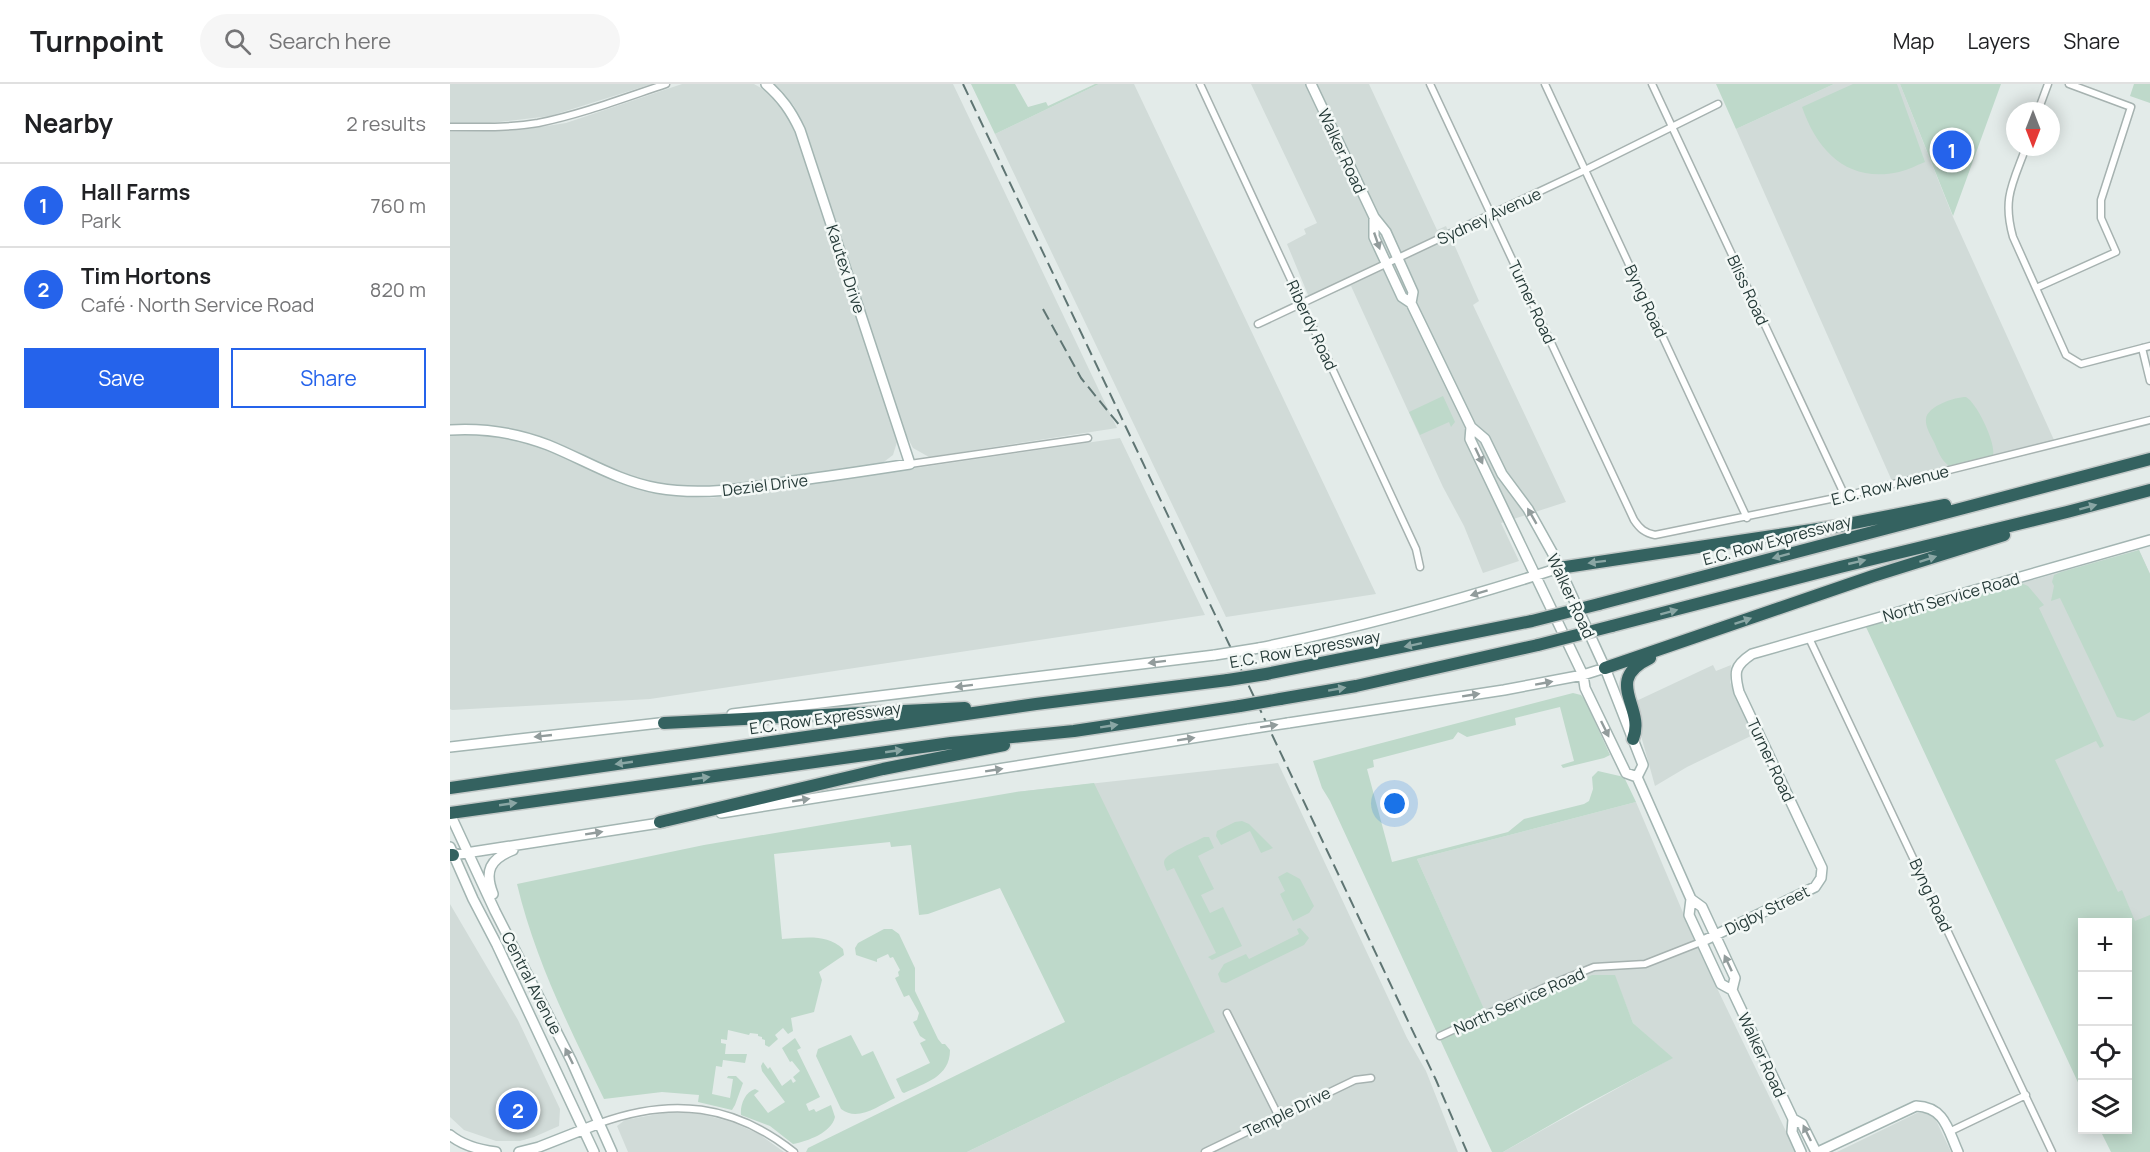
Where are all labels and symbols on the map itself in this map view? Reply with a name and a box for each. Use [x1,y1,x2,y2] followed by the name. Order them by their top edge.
[2006,102,2060,156] north arrow
[1313,105,1371,197] street label: Walker Road
[1932,128,1972,172] pin: 1
[1433,182,1545,250] street label: Sydney Avenue
[821,222,871,316] street label: Kautex Drive
[1373,232,1382,250] one-way arrow
[1722,251,1774,329] street label: Bliss Road
[1503,257,1561,347] street label: Turner Road
[1619,261,1673,341] street label: Byng Road
[1281,276,1343,374] street label: Riberdy Road
[1474,448,1483,465] one-way arrow
[1829,460,1951,510] street label: E.C. Row Avenue
[721,469,809,501] street label: Deziel Drive
[2079,502,2097,511] one-way arrow
[1526,508,1537,524] one-way arrow
[1700,509,1854,570] street label: E.C. Row Expressway
[1542,550,1600,642] street label: Walker Road
[1772,552,1790,561] one-way arrow
[1919,554,1937,563] one-way arrow
[1588,557,1607,567] one-way arrow
[1848,557,1867,567] one-way arrow
[1880,567,2022,627] street label: North Service Road
[1470,589,1488,598] one-way arrow
[1660,606,1678,616] one-way arrow
[1734,615,1752,625] one-way arrow
[1228,625,1383,673] street label: E.C. Row Expressway
[1403,641,1422,650] one-way arrow
[1148,657,1167,667] one-way arrow
[1534,678,1553,687] one-way arrow
[954,681,973,690] one-way arrow
[1328,684,1347,693] one-way arrow
[1461,690,1480,699] one-way arrow
[748,696,903,740] street label: E.C. Row Expressway
[1742,715,1800,805] street label: Turner Road
[1099,721,1118,730] one-way arrow
[1601,721,1610,738] one-way arrow
[1259,722,1278,731] one-way arrow
[534,732,553,741] one-way arrow
[1177,735,1196,744] one-way arrow
[885,747,904,756] one-way arrow
[615,758,634,767] one-way arrow
[984,765,1003,774] one-way arrow
[692,773,711,782] one-way arrow
[1380,789,1409,818] your location
[792,796,811,805] one-way arrow
[498,800,517,809] one-way arrow
[584,828,603,837] one-way arrow
[1904,855,1958,935] street label: Byng Road
[1721,880,1813,940] street label: Digby Street
[497,928,567,1038] street label: Central Avenue
[1724,954,1733,971] one-way arrow
[1450,962,1588,1040] street label: North Service Road
[1733,1009,1791,1101] street label: Walker Road
[564,1047,573,1064] one-way arrow
[1240,1081,1334,1143] street label: Temple Drive
[498,1088,538,1132] pin: 2
[1802,1125,1811,1142] one-way arrow

